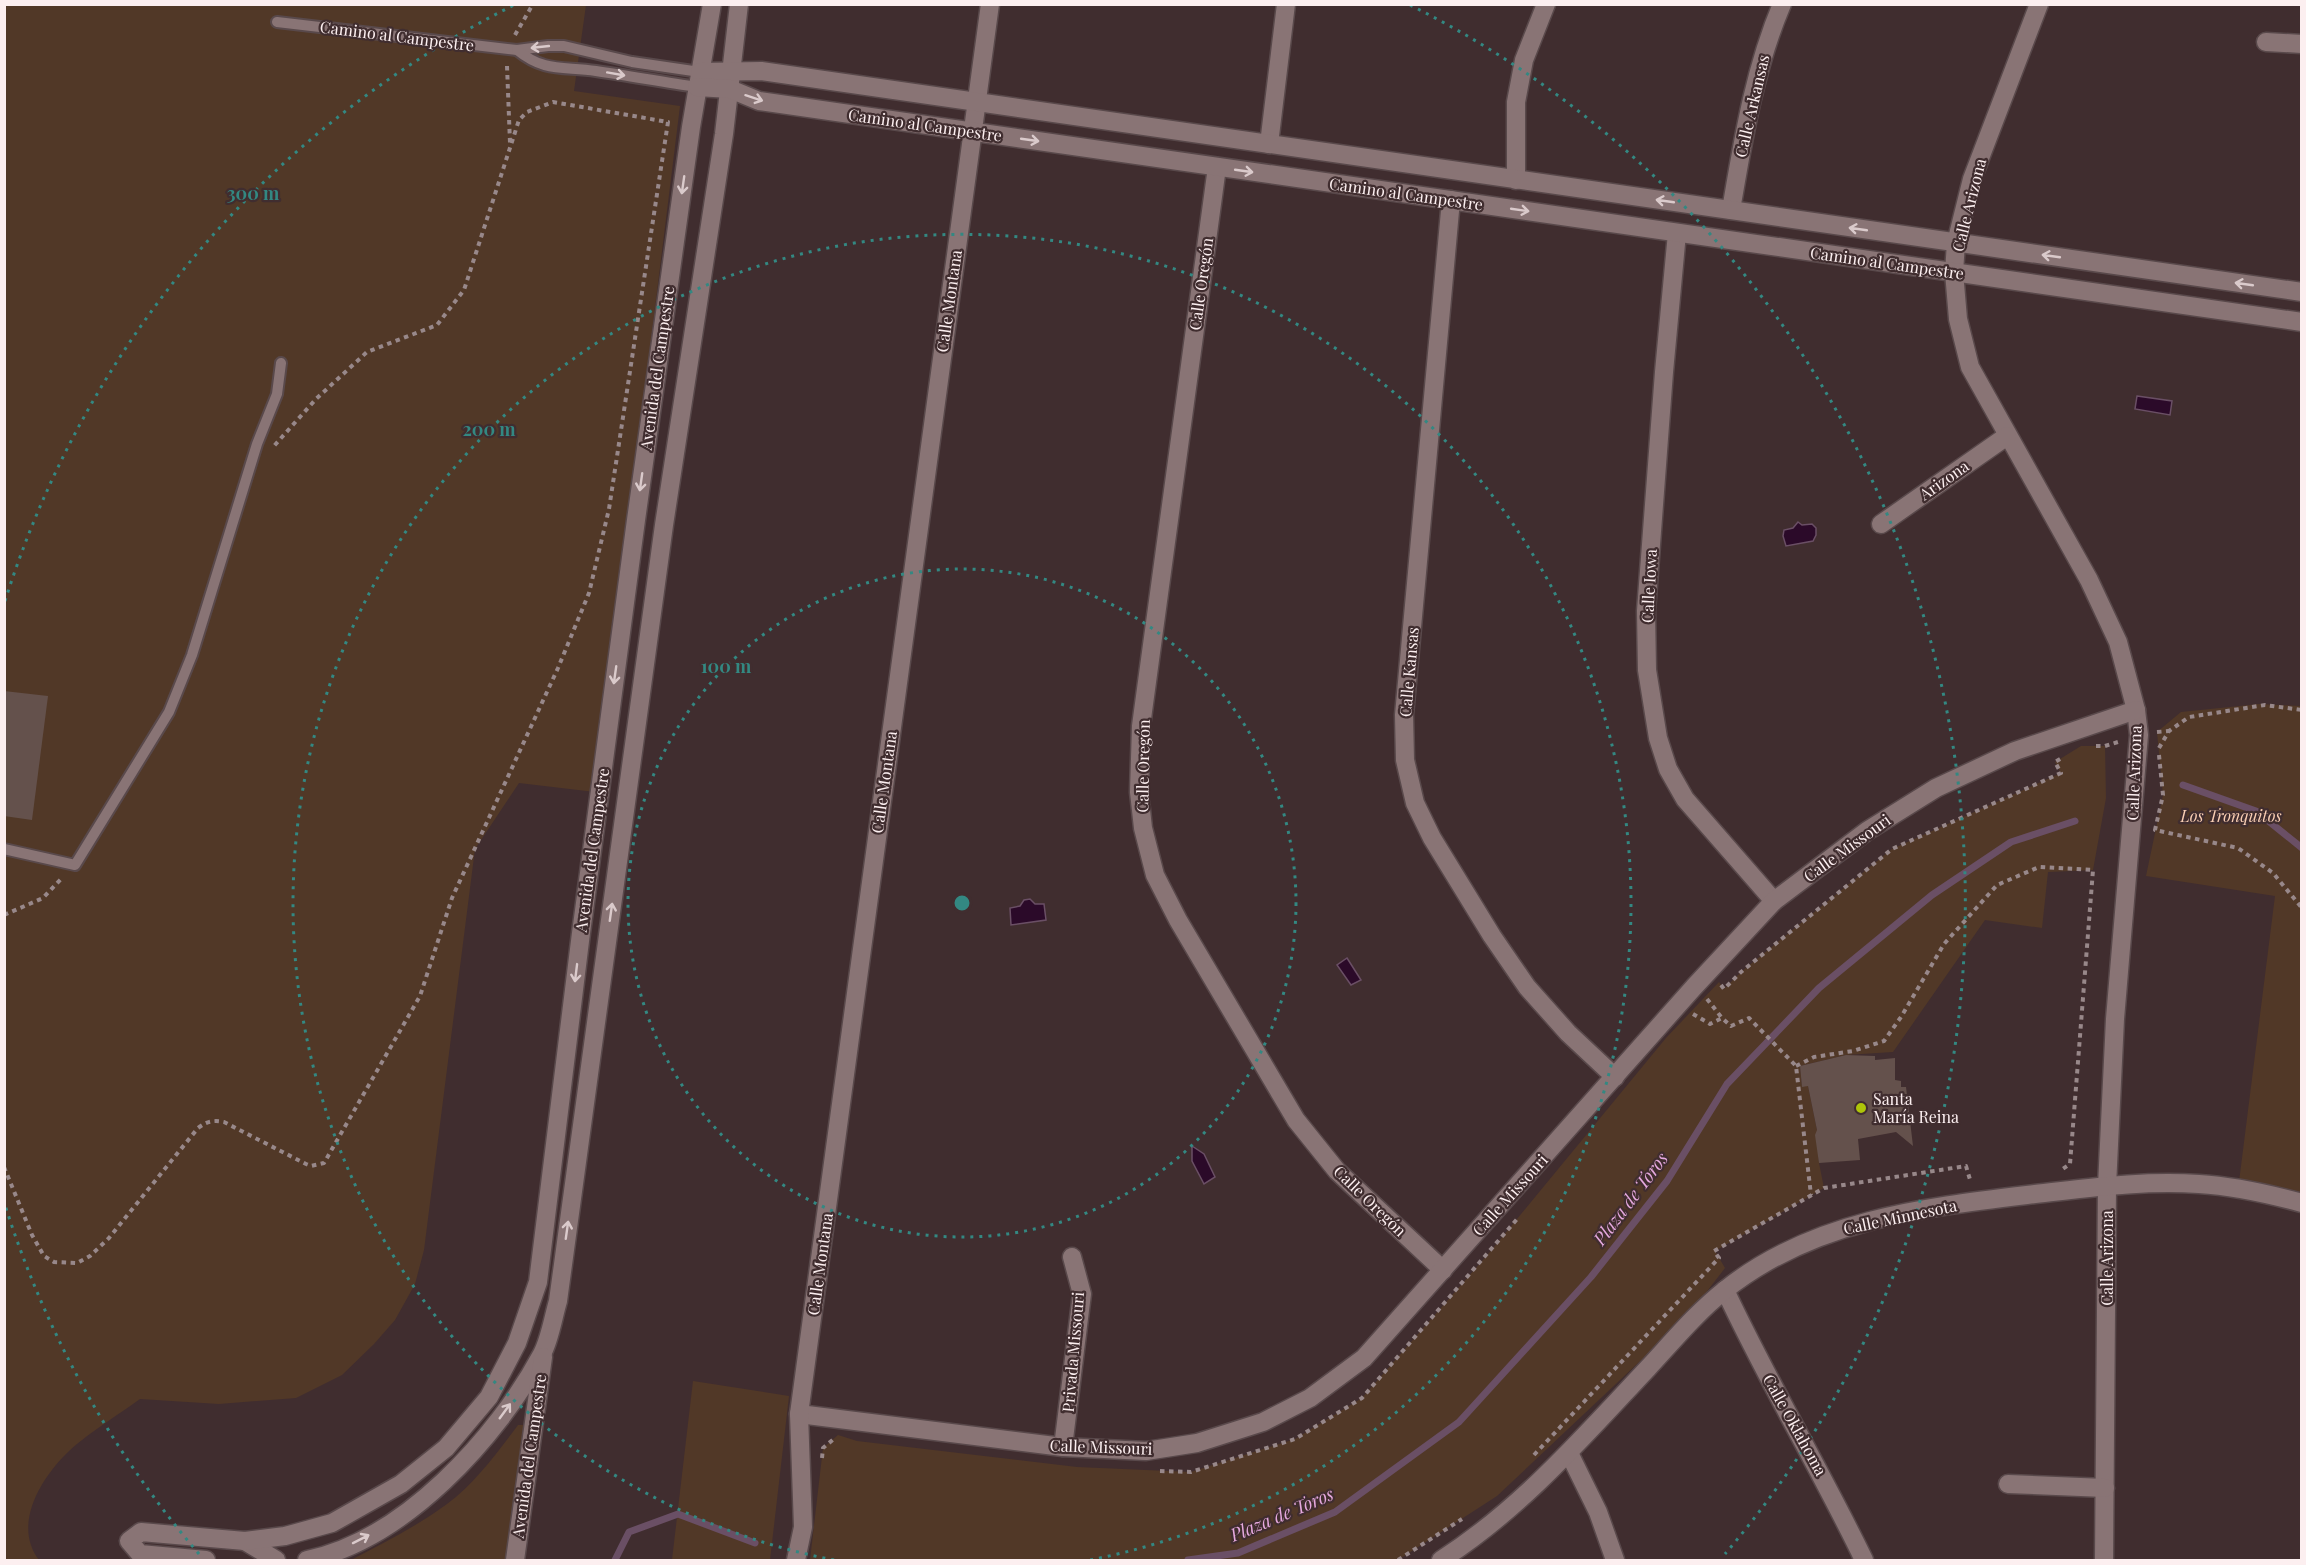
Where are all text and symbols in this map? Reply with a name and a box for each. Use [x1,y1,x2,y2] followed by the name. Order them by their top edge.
[319,16,475,55] street label: Camino al Campestre
[531,42,551,53] one-way arrow
[1729,52,1774,159] street label: Calle Arkansas
[606,69,625,80] one-way arrow
[744,94,763,105] one-way arrow
[847,103,1003,146] street label: Camino al Campestre
[1019,134,1039,145] one-way arrow
[1947,156,1990,254] street label: Calle Arizona
[1233,165,1253,176] one-way arrow
[1328,172,1484,215] street label: Camino al Campestre
[678,175,689,194] one-way arrow
[227,181,280,205] text: 300 m
[1655,195,1675,206] one-way arrow
[1509,205,1529,216] one-way arrow
[1848,223,1868,234] one-way arrow
[1184,236,1217,332] street label: Calle Oregón
[1809,241,1965,284] street label: Camino al Campestre
[931,248,966,353] street label: Calle Montana
[2041,251,2061,262] one-way arrow
[2234,278,2254,289] one-way arrow
[634,285,678,452] street label: Avenida del Campestre
[462,417,516,441] text: 200 m
[1914,455,1973,505] street label: Arizona
[636,472,647,492] one-way arrow
[1636,548,1661,623] street label: Calle Iowa
[1394,626,1423,718] street label: Calle Kansas
[701,654,752,678] text: 100 m
[610,665,621,685] one-way arrow
[1131,719,1154,813] street label: Calle Oregón
[2121,725,2146,821] street label: Calle Arizona
[866,729,901,834] street label: Calle Montana
[569,767,613,934] street label: Avenida del Campestre
[2179,805,2282,826] park label: Los Tronquitos
[1799,809,1895,886] street label: Calle Missouri
[952,893,972,913] centre of rings
[605,902,616,922] one-way arrow
[570,962,581,982] one-way arrow
[1873,1088,1959,1127] place label: Santa María Reina
[1854,1101,1868,1115] marker: Santa María Reina
[1587,1147,1673,1251] water label: Plaza de Toros
[1467,1149,1552,1240] street label: Calle Missouri
[1329,1161,1412,1241] street label: Calle Oregón
[1841,1194,1959,1239] street label: Calle Minnesota
[2096,1210,2117,1306] street label: Calle Arizona
[802,1211,837,1316] street label: Calle Montana
[562,1220,573,1240] one-way arrow
[1057,1291,1088,1413] street label: Privada Missouri
[1759,1370,1832,1479] street label: Calle Oklahoma
[506,1373,550,1540] street label: Avenida del Campestre
[499,1403,512,1419] one-way arrow
[1049,1434,1153,1459] street label: Calle Missouri
[1225,1481,1337,1547] water label: Plaza de Toros
[352,1533,370,1544] one-way arrow

